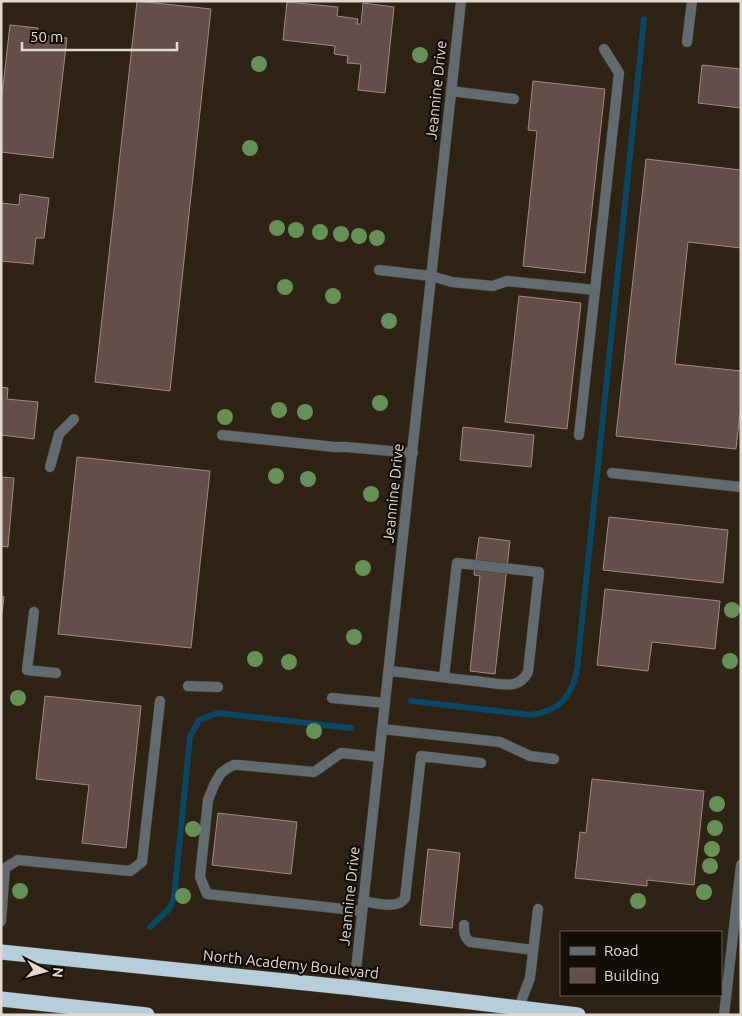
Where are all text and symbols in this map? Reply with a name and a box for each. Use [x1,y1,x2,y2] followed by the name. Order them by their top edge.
[22,20,178,52] scale bar
[30,28,63,45] text: 50 m
[422,39,450,141] street label: Jeannine Drive
[379,442,407,544] street label: Jeannine Drive
[335,845,363,947] street label: Jeannine Drive
[560,931,722,996] legend
[604,942,639,959] text: Road
[20,946,70,996] north arrow
[202,946,380,982] street label: North Academy Boulevard
[49,966,66,978] text: N
[604,967,659,984] text: Building

